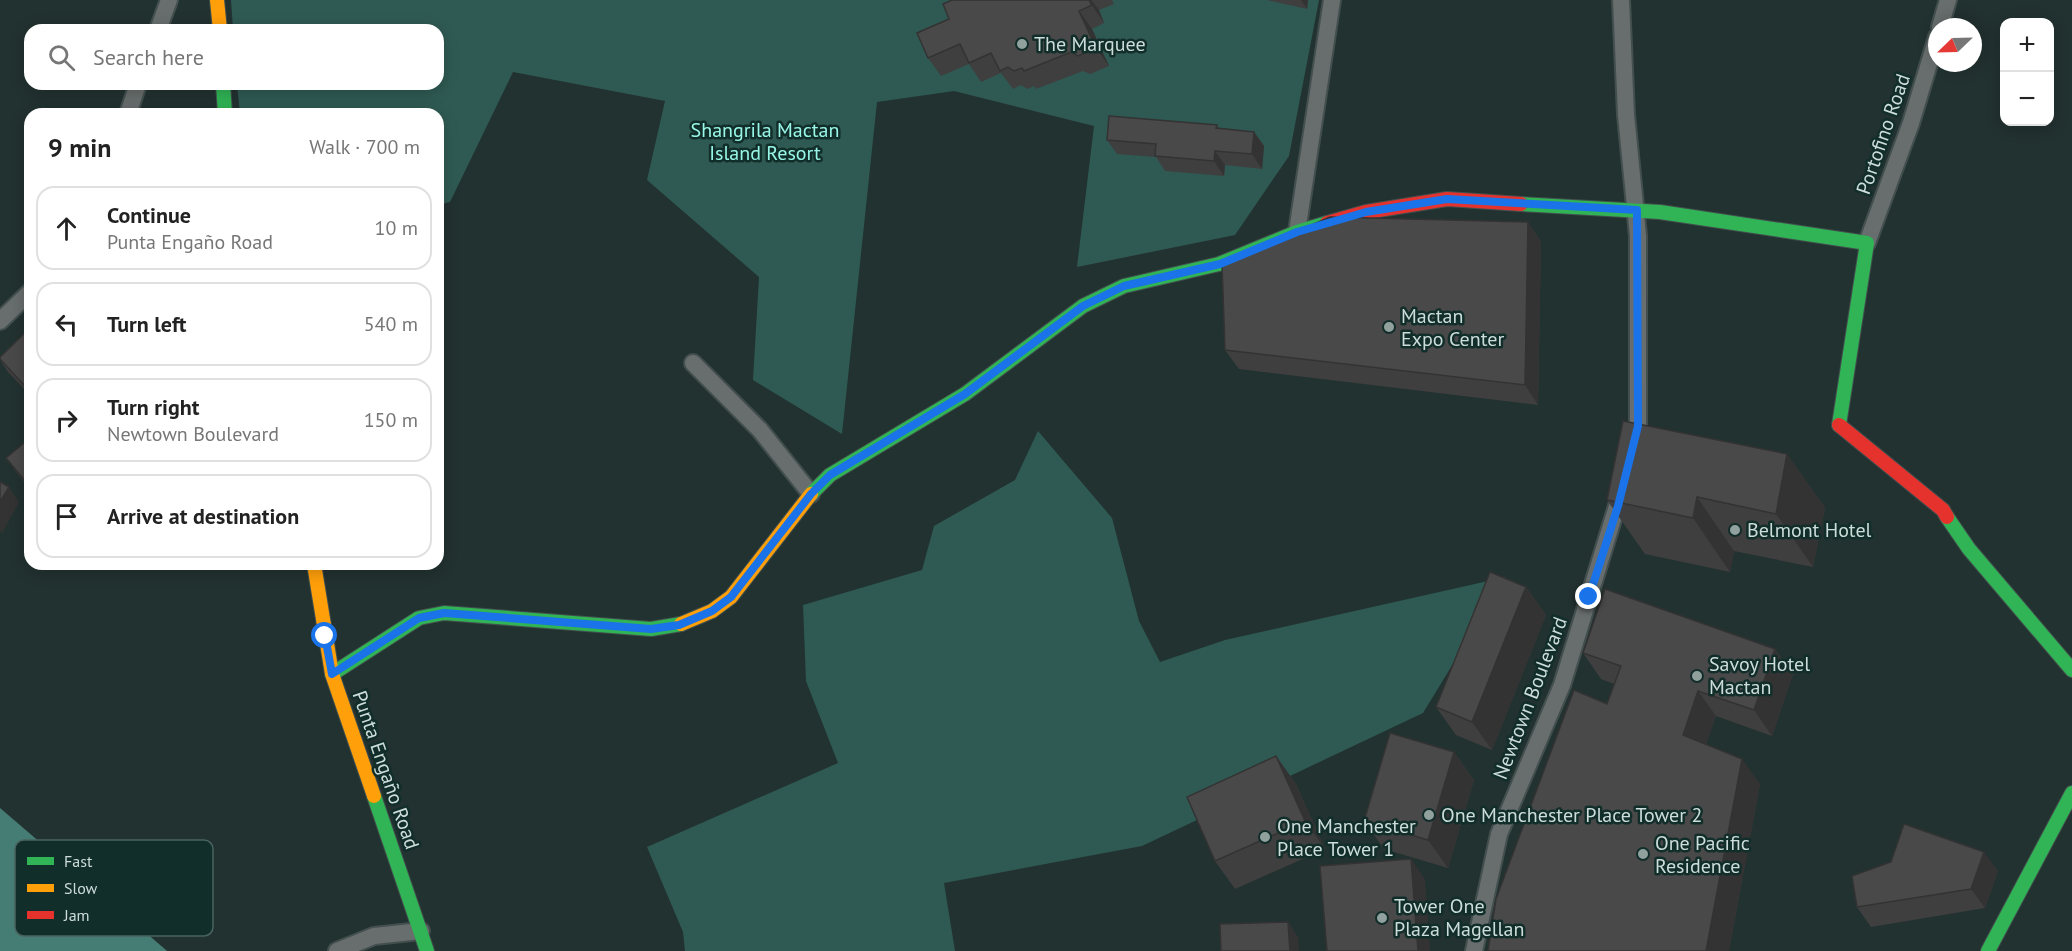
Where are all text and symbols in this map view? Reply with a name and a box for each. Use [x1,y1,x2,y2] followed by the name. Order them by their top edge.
[1928,18,1982,72] north arrow
[2000,18,2054,126] map controls
[2000,18,2054,72] button: +
[24,24,444,90] search box
[1034,31,1146,57] place label: The Marquee
[1015,37,1029,51] marker: The Marquee
[45,41,78,74] icon: search
[93,43,204,71] text: Search here
[1850,70,1916,198] street label: Portofino Road
[2000,72,2054,126] button: −
[691,117,839,166] park label: Shangrila Mactan Island Resort
[48,131,111,164] text: 9 min
[309,134,420,160] text: Walk · 700 m
[107,201,191,229] text: Continue
[50,212,83,245] icon: ahead
[375,215,418,241] text: 10 m
[107,229,273,255] text: Punta Engaño Road
[1401,303,1504,352] place label: Mactan Expo Center
[50,308,83,341] icon: left
[107,310,187,338] text: Turn left
[364,311,418,337] text: 540 m
[1382,320,1396,334] marker: Mactan Expo Center
[107,393,199,421] text: Turn right
[50,404,83,437] icon: right
[364,407,418,433] text: 150 m
[107,421,279,447] text: Newtown Boulevard
[50,500,83,533] icon: arrive
[107,502,299,530] text: Arrive at destination
[1747,517,1872,543] place label: Belmont Hotel
[1728,523,1742,537] marker: Belmont Hotel
[1575,583,1601,609] route end
[1487,613,1573,783] street label: Newtown Boulevard
[311,622,337,648] route start
[1709,651,1810,700] place label: Savoy Hotel Mactan
[1690,669,1704,683] marker: Savoy Hotel Mactan
[347,687,425,853] street label: Punta Engaño Road
[1441,802,1702,828] place label: One Manchester Place Tower 2
[1422,808,1436,822] marker: One Manchester Place Tower 2
[1277,813,1416,862] place label: One Manchester Place Tower 1
[1258,830,1272,844] marker: One Manchester Place Tower 1
[1655,830,1750,879] place label: One Pacific Residence
[15,840,213,936] legend
[1636,847,1650,861] marker: One Pacific Residence
[64,851,93,871] text: Fast
[64,878,98,898] text: Slow
[1394,893,1524,942] place label: Tower One Plaza Magellan
[63,905,90,925] text: Jam
[1375,911,1389,925] marker: Tower One Plaza Magellan

